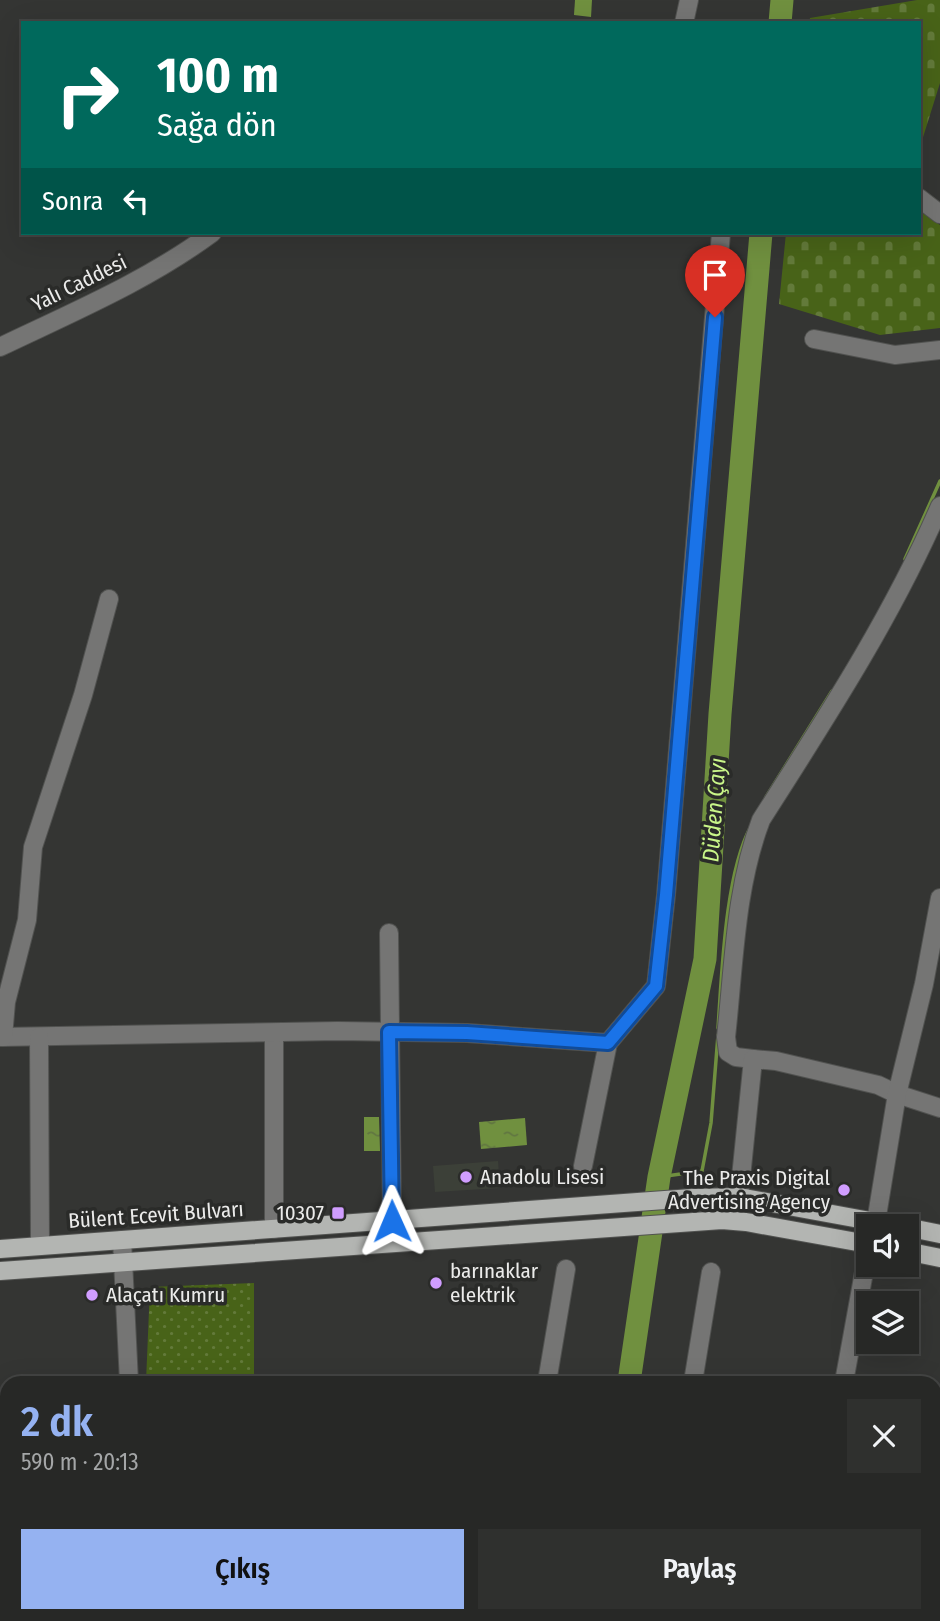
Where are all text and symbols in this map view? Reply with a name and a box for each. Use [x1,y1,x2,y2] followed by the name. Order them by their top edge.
[157,46,279,105] text: 100 m
[42,49,133,140] icon: right
[157,106,277,144] text: Sağa dön
[117,182,155,220] icon: left
[42,186,103,217] text: Sonra
[685,245,745,317] pin
[27,249,131,317] street label: Yalı Caddesi
[696,256,734,294] icon: arrive
[696,757,732,863] water label: Düden Çayı
[480,1164,604,1190] place label: Anadolu Lisesi
[668,1165,831,1215] place label: The Praxis Digital Advertising Agency
[458,1169,474,1185] marker: Anadolu Lisesi
[836,1182,852,1198] marker: The Praxis Digital Advertising Agency
[355,1184,429,1258] position arrow
[67,1196,245,1234] street label: Bülent Ecevit Bulvarı
[277,1200,324,1226] place label: 10307
[330,1205,346,1221] marker: 10307
[856,1214,919,1354] map controls
[856,1214,919,1277] button: sound
[450,1258,539,1308] place label: barınaklar elektrik
[428,1275,444,1291] marker: barınaklar elektrik
[106,1282,225,1308] place label: Alaçatı Kumru
[84,1287,100,1303] marker: Alaçatı Kumru
[856,1291,919,1354] button: layers
[21,1397,93,1447] text: 2 dk
[847,1399,921,1473] button: close
[21,1448,139,1476] text: 590 m · 20:13
[21,1529,464,1609] button: Çıkış
[478,1529,921,1609] button: Paylaş

